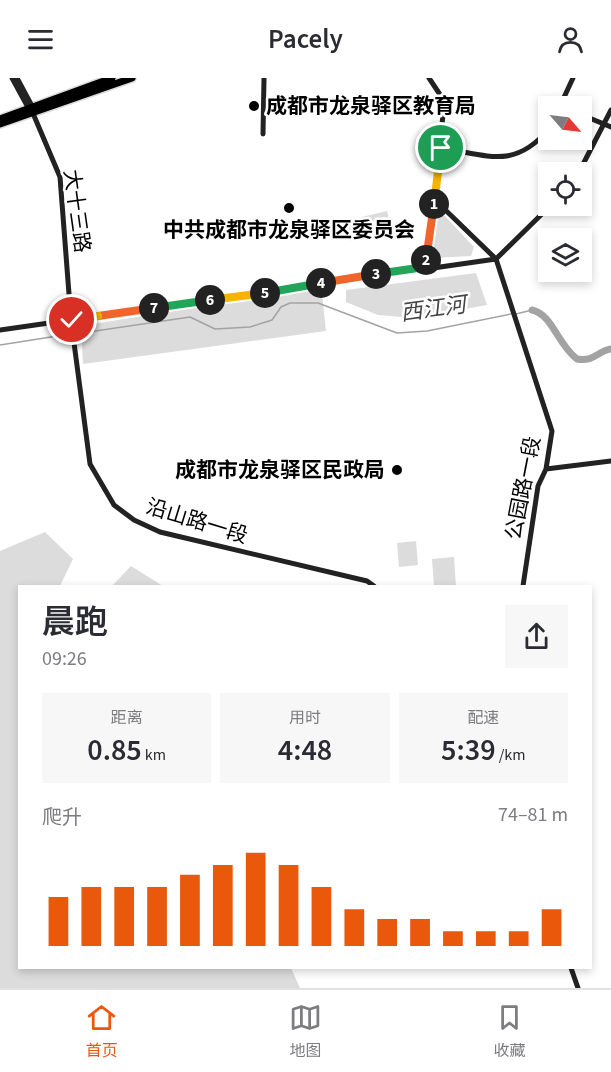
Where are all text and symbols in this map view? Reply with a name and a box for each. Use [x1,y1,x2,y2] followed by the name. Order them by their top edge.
[268,20,343,59] text: Pacely
[24,23,57,56] icon: menu
[554,23,587,56] icon: person
[266,91,476,121] place label: 成都市龙泉驿区教育局
[538,96,592,150] north arrow
[538,96,592,282] map controls
[247,99,261,113] marker: 成都市龙泉驿区教育局
[415,122,466,173] pin
[424,131,457,164] icon: arrive
[538,162,592,216] button: locate
[56,167,98,255] street label: 大十三路
[419,189,449,219] pin: 1
[430,193,438,215] text: 1
[282,201,296,215] marker: 中共成都市龙泉驿区委员会
[163,215,415,245] place label: 中共成都市龙泉驿区委员会
[538,228,592,282] button: layers
[411,245,441,275] pin: 2
[422,249,430,271] text: 2
[361,259,391,289] pin: 3
[372,263,380,285] text: 3
[306,268,336,298] pin: 4
[317,272,325,294] text: 4
[250,278,280,308] pin: 5
[261,282,269,304] text: 5
[195,285,225,315] pin: 6
[398,288,472,329] water label: 西江河
[206,289,214,311] text: 6
[139,293,169,323] pin: 7
[46,294,97,345] pin
[150,297,158,319] text: 7
[55,303,88,336] icon: check
[498,434,548,542] street label: 公园路一段
[175,455,385,485] place label: 成都市龙泉驿区民政局
[390,463,404,477] marker: 成都市龙泉驿区民政局
[142,491,252,551] street label: 沿山路一段
[42,599,108,646] text: 晨跑
[505,605,568,668] button: share
[42,645,87,673] text: 09:26
[111,707,143,729] text: 距离
[289,707,321,729] text: 用时
[467,707,499,729] text: 配速
[87,729,142,772] text: 0.85
[278,729,332,772] text: 4:48
[441,729,496,772] text: 5:39
[142,744,166,766] text: km
[496,744,526,766] text: /km
[498,801,568,829] text: 74–81 m
[42,804,82,832] text: 爬升
[85,1001,118,1062] tab: 首页
[289,1001,322,1062] tab: 地图
[493,1001,526,1062] tab: 收藏

